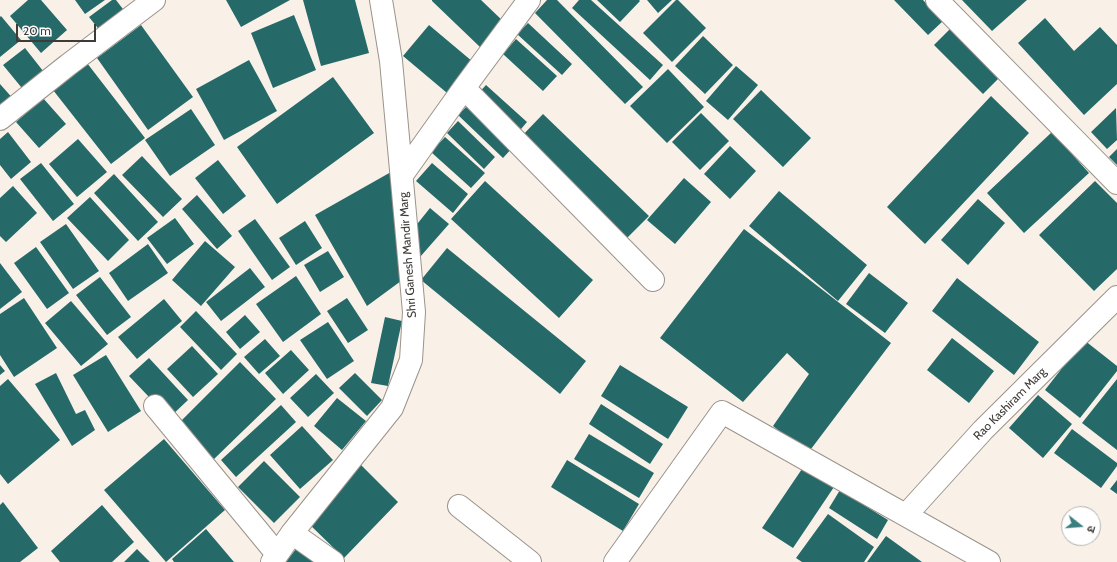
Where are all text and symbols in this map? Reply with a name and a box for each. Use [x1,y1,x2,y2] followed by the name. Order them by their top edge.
[18,16,98,42] scale bar
[23,23,51,38] text: 20 m
[396,192,420,318] street label: Shri Ganesh Mandir Marg
[971,365,1049,443] street label: Rao Kashiram Marg
[1061,506,1101,546] north arrow
[1084,524,1099,534] text: उ

